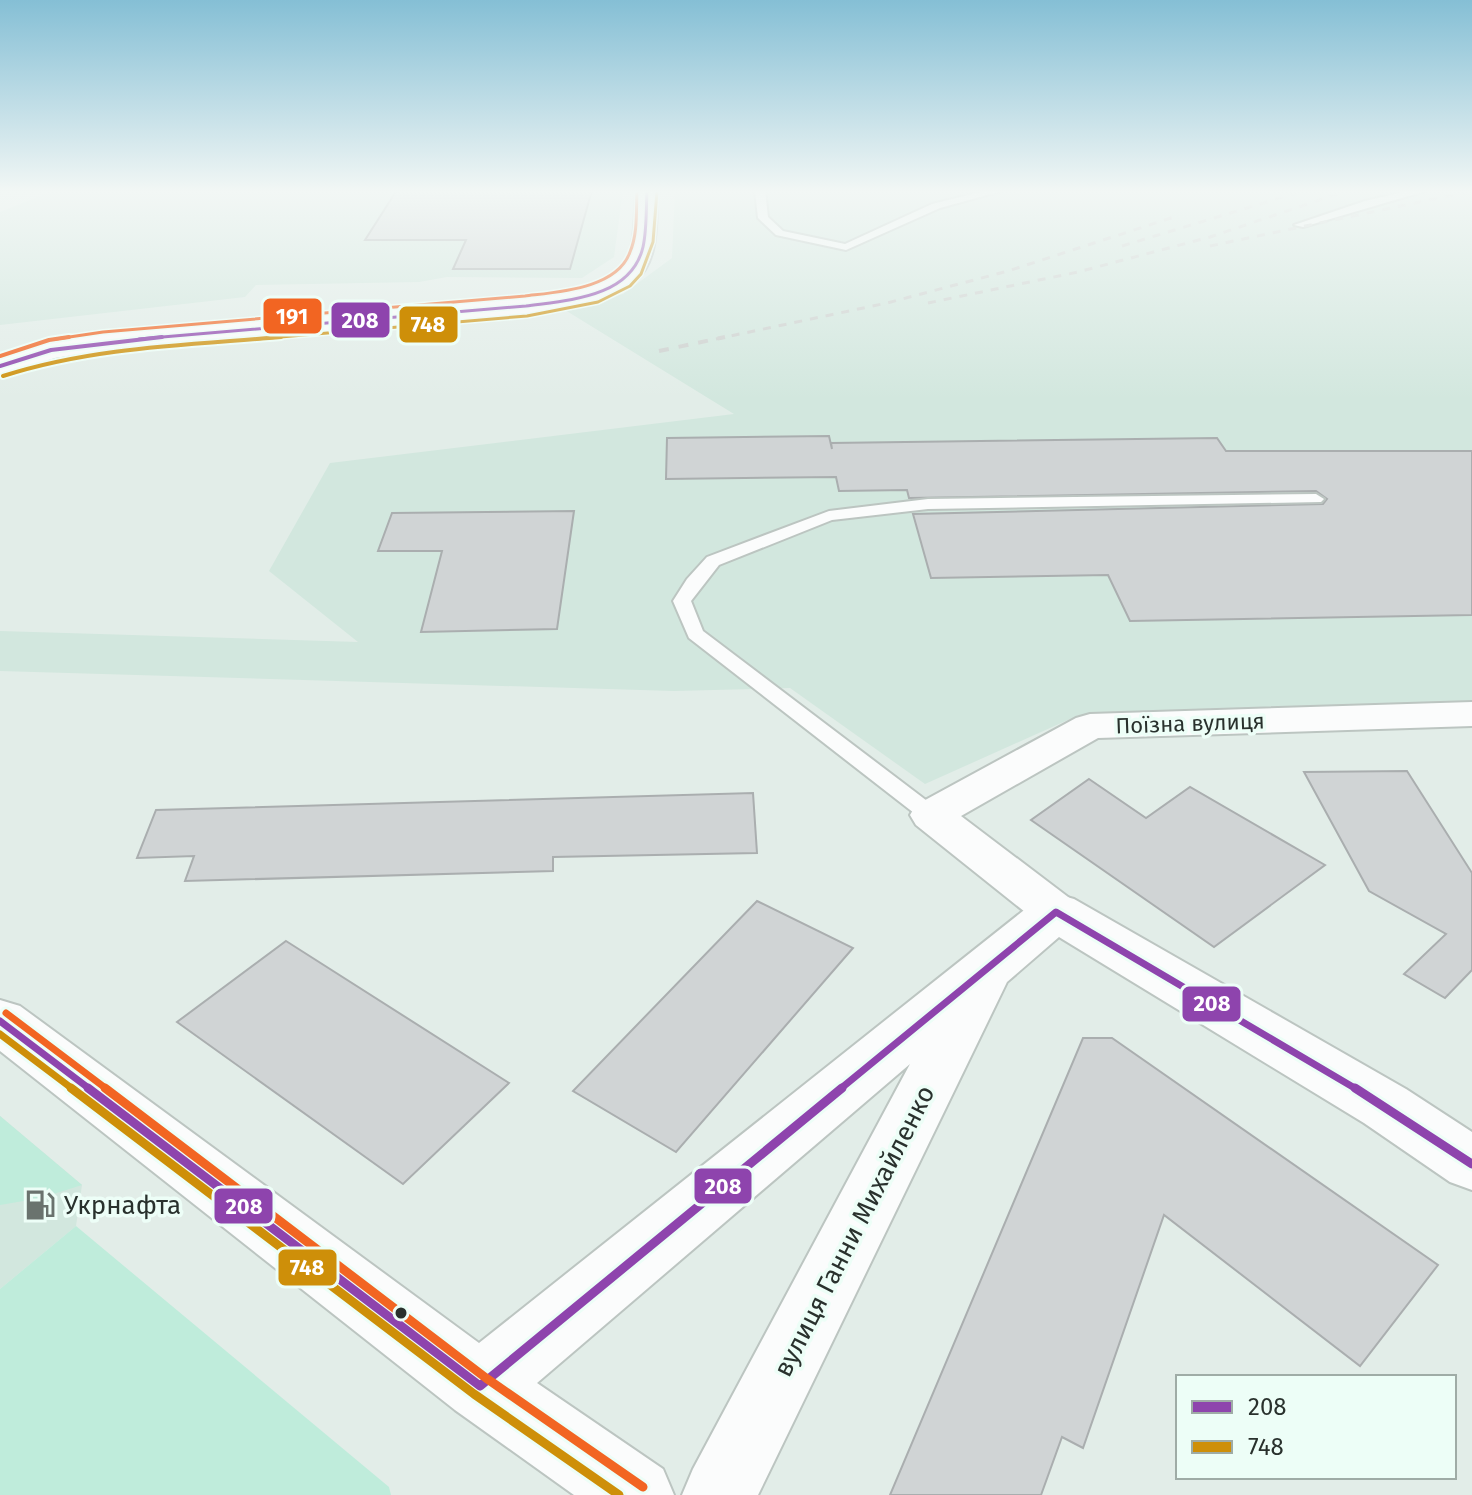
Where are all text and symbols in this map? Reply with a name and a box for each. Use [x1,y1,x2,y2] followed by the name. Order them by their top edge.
[262,297,323,335] line badge: 191
[330,301,391,339] line badge: 208
[276,303,308,330] text: 191
[398,305,459,344] line badge: 748
[341,307,379,334] text: 208
[411,311,446,338] text: 748
[1115,707,1265,740] street label: Поїзна вулиця
[1181,985,1242,1023] line badge: 208
[1193,990,1231,1017] text: 208
[767,1080,942,1382] street label: вулиця Ганни Михайленко
[693,1167,753,1205] line badge: 208
[704,1173,742,1200] text: 208
[213,1187,274,1225] line badge: 208
[23,1188,57,1222] fuel station icon: Укрнафта
[64,1190,181,1221] place label: Укрнафта
[225,1193,263,1220] text: 208
[277,1248,338,1287] line badge: 748
[290,1254,325,1281] text: 748
[393,1305,409,1321] unlabelled marker
[1176,1375,1456,1479] legend
[1248,1393,1287,1421] text: 208
[1248,1433,1284,1461] text: 748

